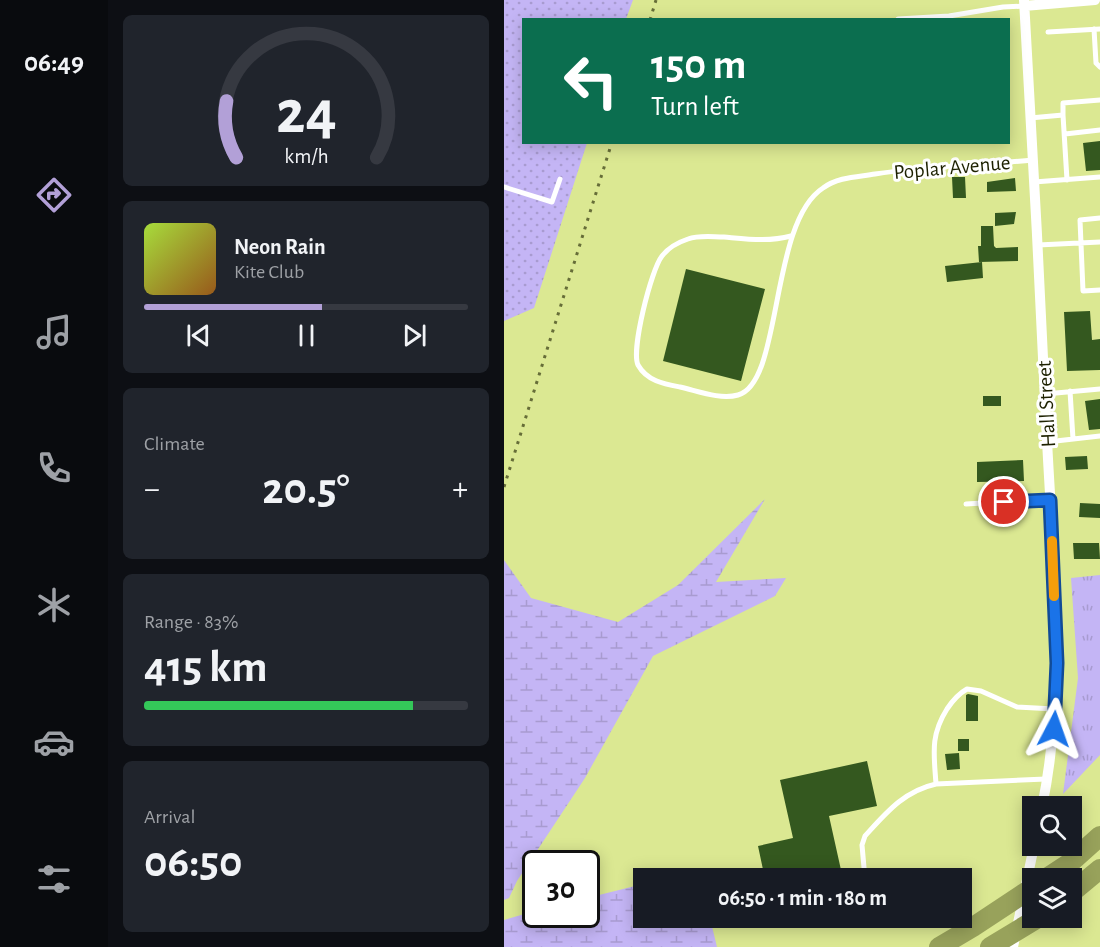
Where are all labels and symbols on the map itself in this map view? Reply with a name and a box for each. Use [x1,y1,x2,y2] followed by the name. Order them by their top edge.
[893,152,1011,183] street label: Poplar Avenue
[1034,360,1059,448] street label: Hall Street
[978,476,1029,527] pin
[1022,697,1086,761] position arrow
[522,850,600,928] speed limit sign: 30

